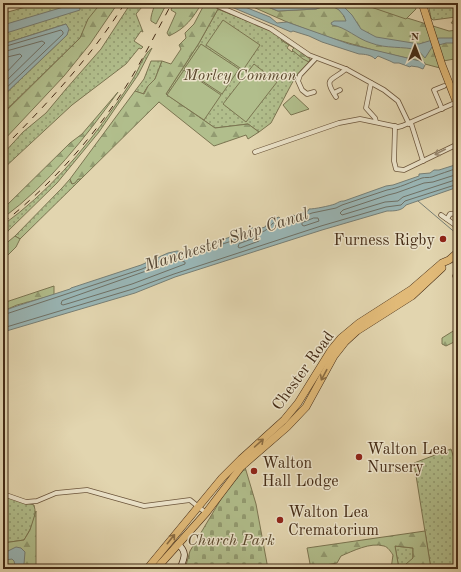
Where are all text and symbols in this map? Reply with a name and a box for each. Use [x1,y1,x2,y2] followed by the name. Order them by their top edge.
[395,26,435,66] north arrow
[411,32,420,43] text: N
[183,68,296,84] park label: Morley Common
[435,149,447,157] one-way arrow
[141,206,311,275] water label: Manchester Ship Canal
[334,233,436,249] place label: Furness Rigby
[438,234,448,244] marker: Furness Rigby
[270,329,338,414] street label: Chester Road
[320,368,328,380] one-way arrow
[254,438,264,448] one-way arrow
[367,442,448,476] place label: Walton Lea Nursery
[354,452,364,462] marker: Walton Lea Nursery
[262,456,339,490] place label: Walton Hall Lodge
[249,466,259,476] marker: Walton Hall Lodge
[288,505,379,539] place label: Walton Lea Crematorium
[275,515,285,525] marker: Walton Lea Crematorium
[187,533,275,549] park label: Church Park
[167,534,176,544] one-way arrow

